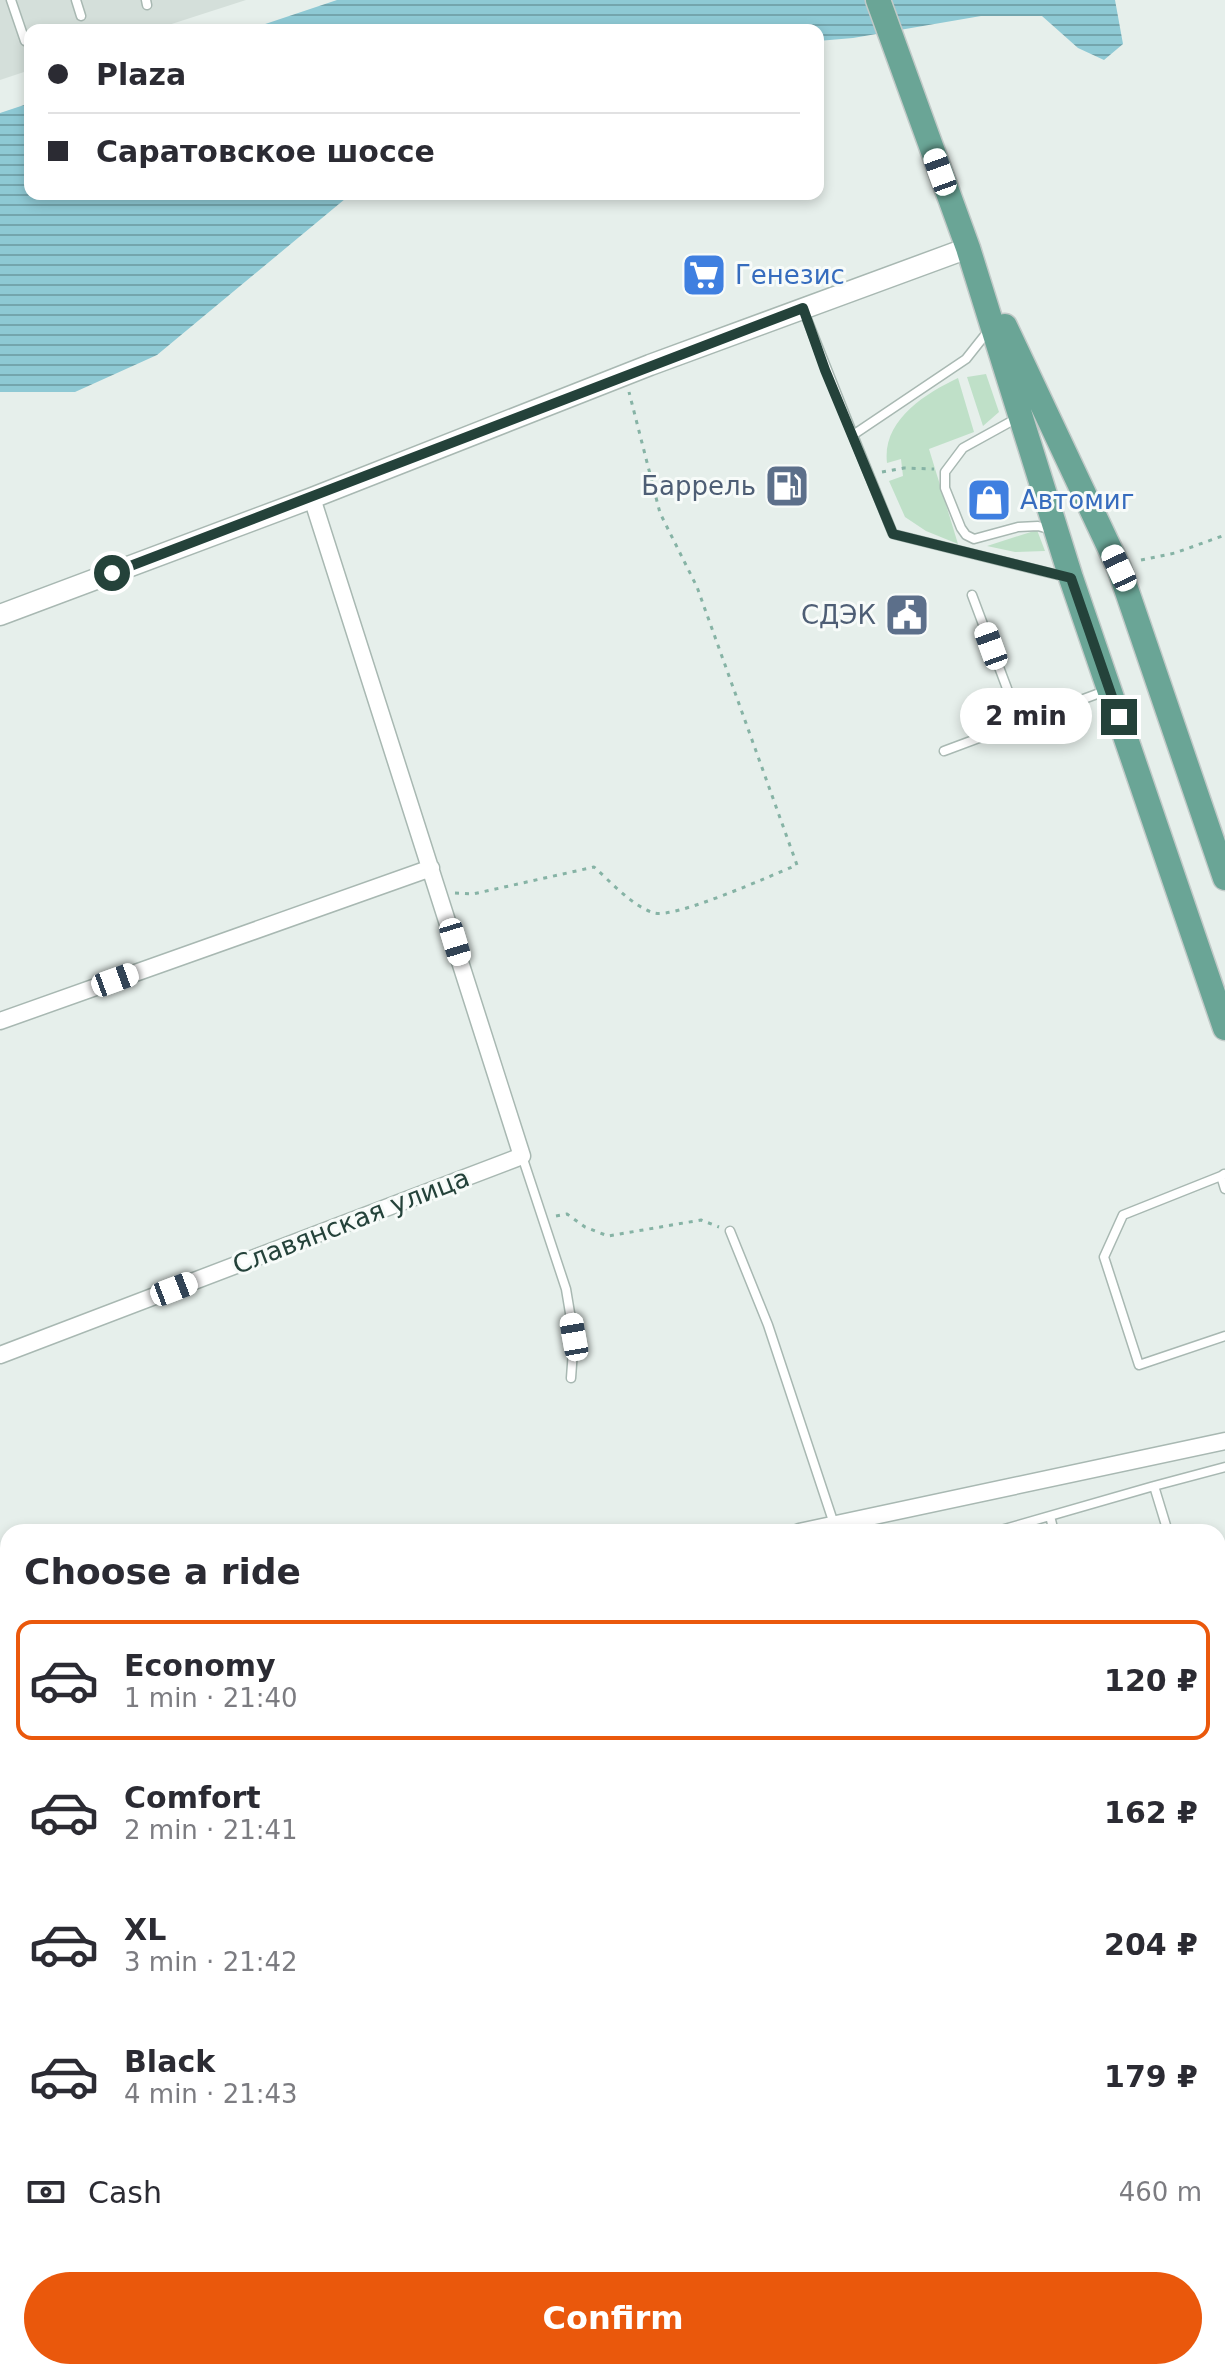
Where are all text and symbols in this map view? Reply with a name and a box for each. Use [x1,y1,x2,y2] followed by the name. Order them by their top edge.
[96,57,186,92] text: Plaza
[96,134,435,169] text: Саратовское шоссе
[921,145,959,199] car
[680,251,728,299] supermarket icon: Генезис
[735,260,845,290] place label: Генезис
[763,462,811,510] fuel station icon: Баррель
[641,471,756,501] place label: Баррель
[965,476,1013,524] shop icon: Автомиг
[1020,485,1134,515] place label: Автомиг
[1098,541,1140,595] car
[94,555,130,591] route start
[883,591,931,639] public building icon: СДЭК
[801,600,876,630] place label: СДЭК
[972,619,1010,673] car
[959,689,1091,745] callout: 2 min
[1101,699,1137,735] route end
[985,701,1067,731] text: 2 min
[437,916,473,968] car
[88,961,142,999] car
[228,1162,474,1280] street label: Славянская улица
[147,1269,201,1309] car
[558,1311,590,1363] car
[24,1551,301,1592] text: Choose a ride
[28,1644,100,1716] icon: car
[124,1648,276,1683] text: Economy
[1104,1663,1198,1698] text: 120 ₽
[124,1683,298,1713] text: 1 min · 21:40
[28,1776,100,1848] icon: car
[124,1780,261,1815] text: Comfort
[1104,1795,1198,1830] text: 162 ₽
[124,1815,298,1845] text: 2 min · 21:41
[28,1908,100,1980] icon: car
[124,1912,166,1947] text: XL
[1104,1927,1198,1962] text: 204 ₽
[124,1947,298,1977] text: 3 min · 21:42
[28,2040,100,2112] icon: car
[124,2044,215,2079] text: Black
[1104,2059,1198,2094] text: 179 ₽
[124,2079,298,2109] text: 4 min · 21:43
[24,2170,68,2214] icon: cash
[88,2175,162,2210] text: Cash
[1119,2177,1202,2207] text: 460 m
[24,2272,1202,2364] button: Confirm

